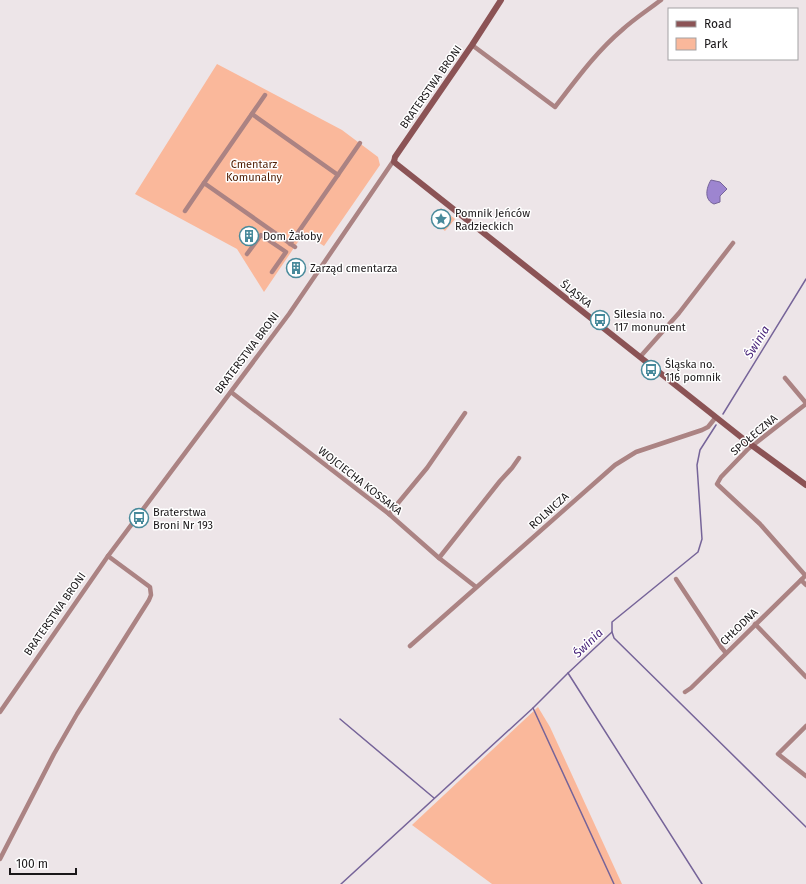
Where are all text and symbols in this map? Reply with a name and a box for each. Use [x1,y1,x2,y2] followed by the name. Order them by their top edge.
[668,8,798,60] legend
[704,17,732,31] text: Road
[704,37,728,51] text: Park
[397,43,465,131] street label: BRATERSTWA BRONI
[226,158,283,184] park label: Cmentarz Komunalny
[455,207,530,233] place label: Pomnik Jeńców Radzieckich
[430,208,452,230] place icon: Pomnik Jeńców Radzieckich
[238,225,260,247] building icon: Dom Żałoby
[263,229,323,243] place label: Dom Żałoby
[285,257,307,279] building icon: Zarząd cmentarza
[310,262,398,275] place label: Zarząd cmentarza
[558,277,596,311] street label: ŚLĄSKA
[614,308,686,334] place label: Silesia no. 117 monument
[589,309,611,331] bus stop icon: Silesia no. 117 monument
[212,310,282,396] street label: BRATERSTWA BRONI
[740,323,772,362] water label: Świnia
[665,357,721,384] place label: Śląska no. 116 pomnik
[640,359,662,381] bus stop icon: Śląska no. 116 pomnik
[728,411,781,458] street label: SPOŁECZNA
[315,444,405,518] street label: WOJCIECHA KOSSAKA
[527,489,572,532] street label: ROLNICZA
[153,506,213,532] place label: Braterstwa Broni Nr 193
[128,507,150,529] bus stop icon: Braterstwa Broni Nr 193
[21,570,89,658] street label: BRATERSTWA BRONI
[717,605,761,648] street label: CHŁODNA
[569,625,606,661] water label: Świnia
[10,850,76,876] scale bar
[16,857,48,871] text: 100 m

